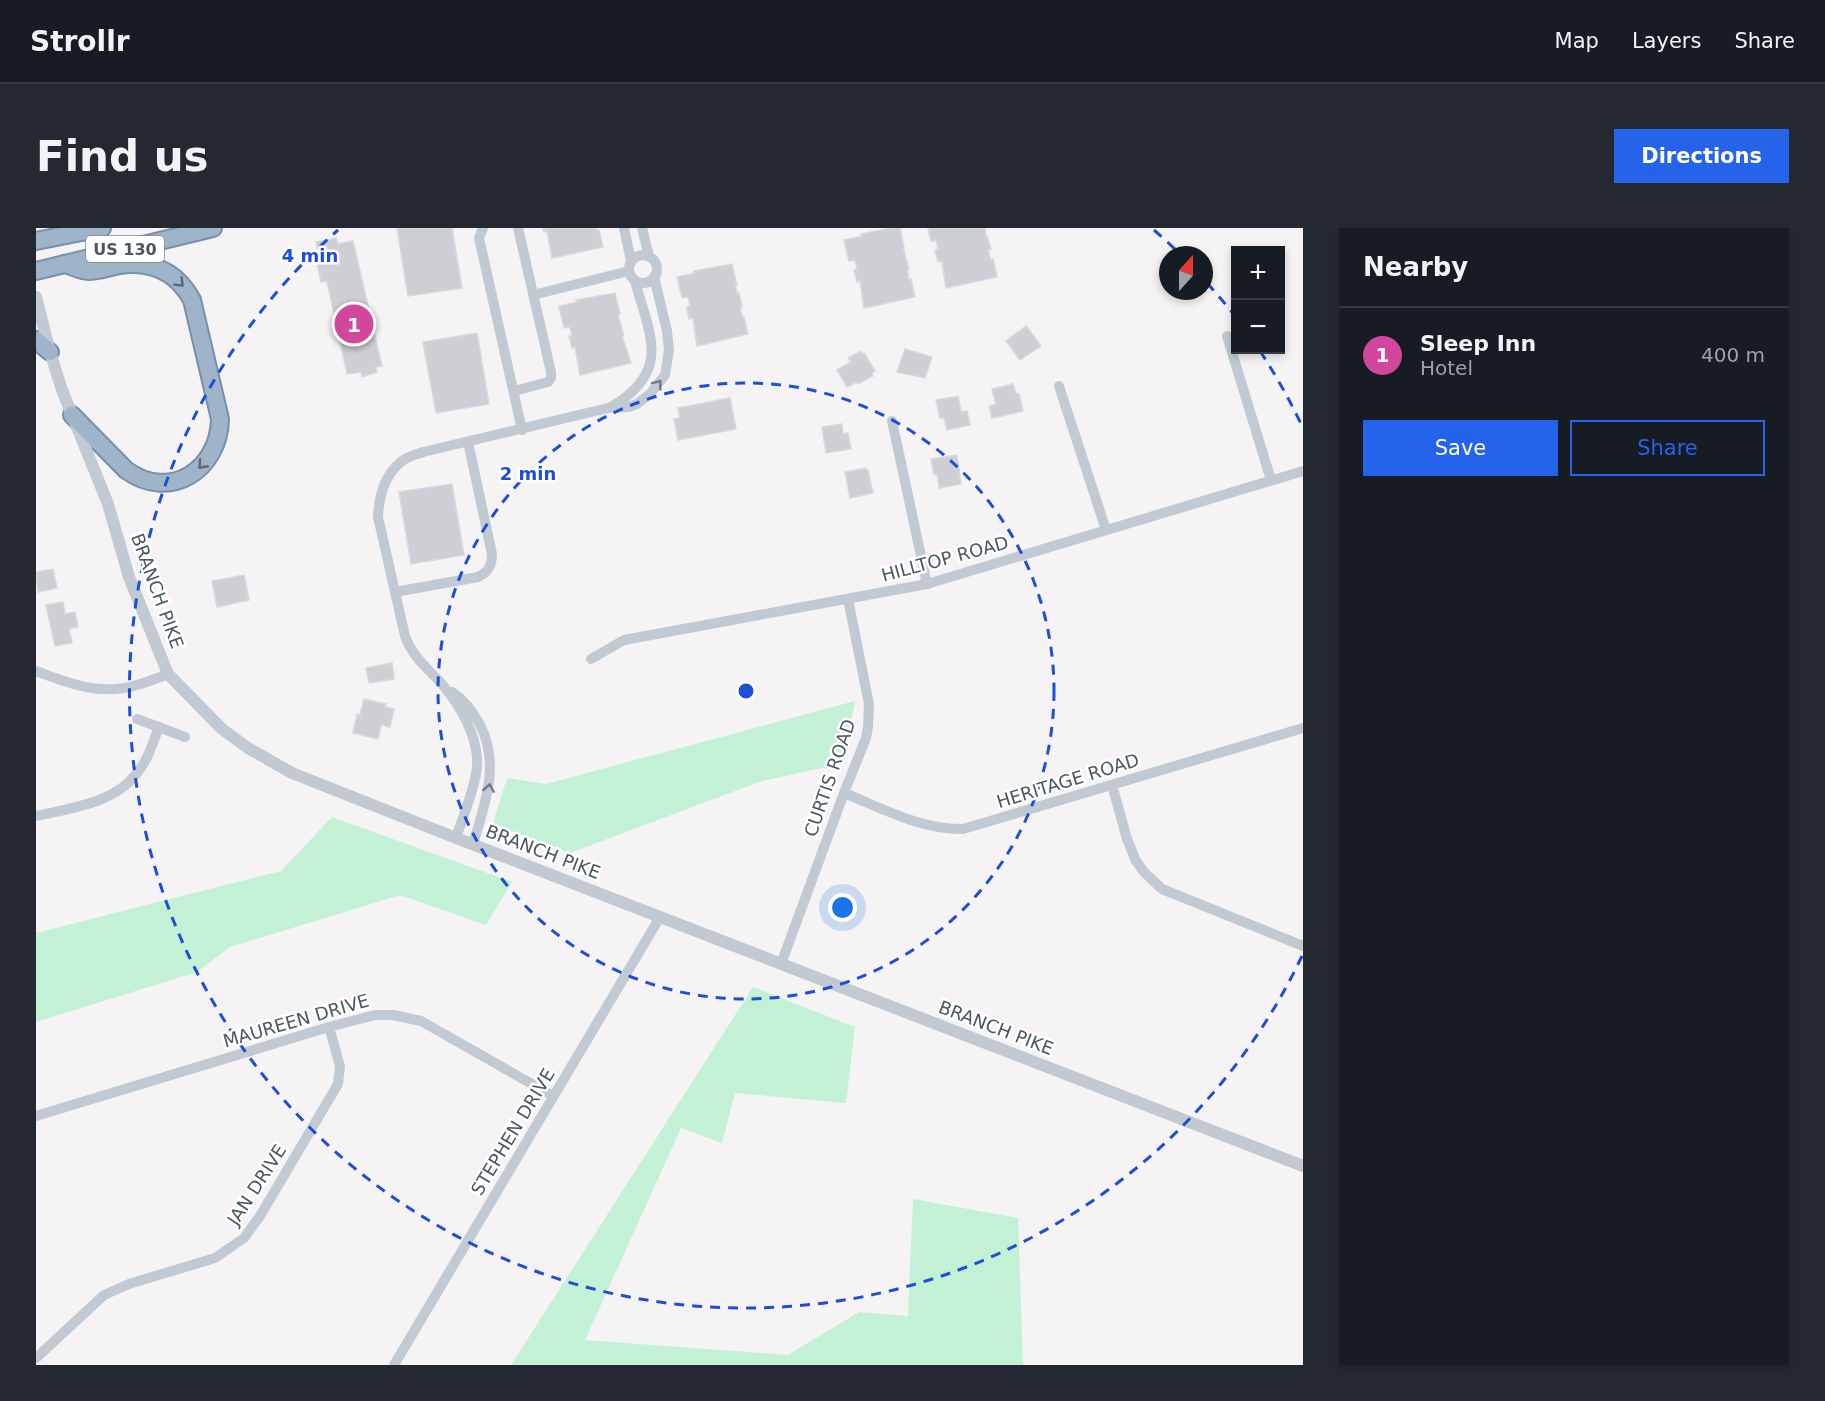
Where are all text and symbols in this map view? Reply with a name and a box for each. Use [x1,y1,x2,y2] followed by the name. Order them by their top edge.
[30,25,130,58] text: Strollr
[1555,29,1599,53] text: Map
[1632,29,1701,53] text: Layers
[1734,29,1795,53] text: Share
[1614,129,1789,183] button: Directions
[36,132,209,181] text: Find us
[86,236,164,262] road number: US 130
[282,245,338,266] text: 4 min
[1159,246,1213,300] north arrow
[1231,246,1285,354] map controls
[1231,246,1285,300] button: +
[1363,252,1468,282] text: Nearby
[172,275,183,286] one-way arrow
[1231,300,1285,354] button: −
[334,302,374,346] pin: 1
[1420,331,1536,356] text: Sleep Inn
[1376,343,1389,367] text: 1
[1701,343,1765,367] text: 400 m
[1420,356,1473,380] text: Hotel
[651,380,662,391] one-way arrow
[1363,420,1558,476] button: Save
[1570,420,1765,476] button: Share
[198,458,209,468] one-way arrow
[500,463,556,484] text: 2 min
[127,530,188,651] street label: BRANCH PIKE
[879,531,1011,586] street label: HILLTOP ROAD
[736,681,756,701] centre of rings
[800,716,859,839] street label: CURTIS ROAD
[994,749,1142,812] street label: HERITAGE ROAD
[482,783,494,793] one-way arrow
[483,820,603,883] street label: BRANCH PIKE
[828,893,857,922] your location
[220,990,371,1051] street label: MAUREEN DRIVE
[936,996,1056,1059] street label: BRANCH PIKE
[466,1065,559,1199] street label: STEPHEN DRIVE
[222,1140,290,1230] street label: JAN DRIVE

